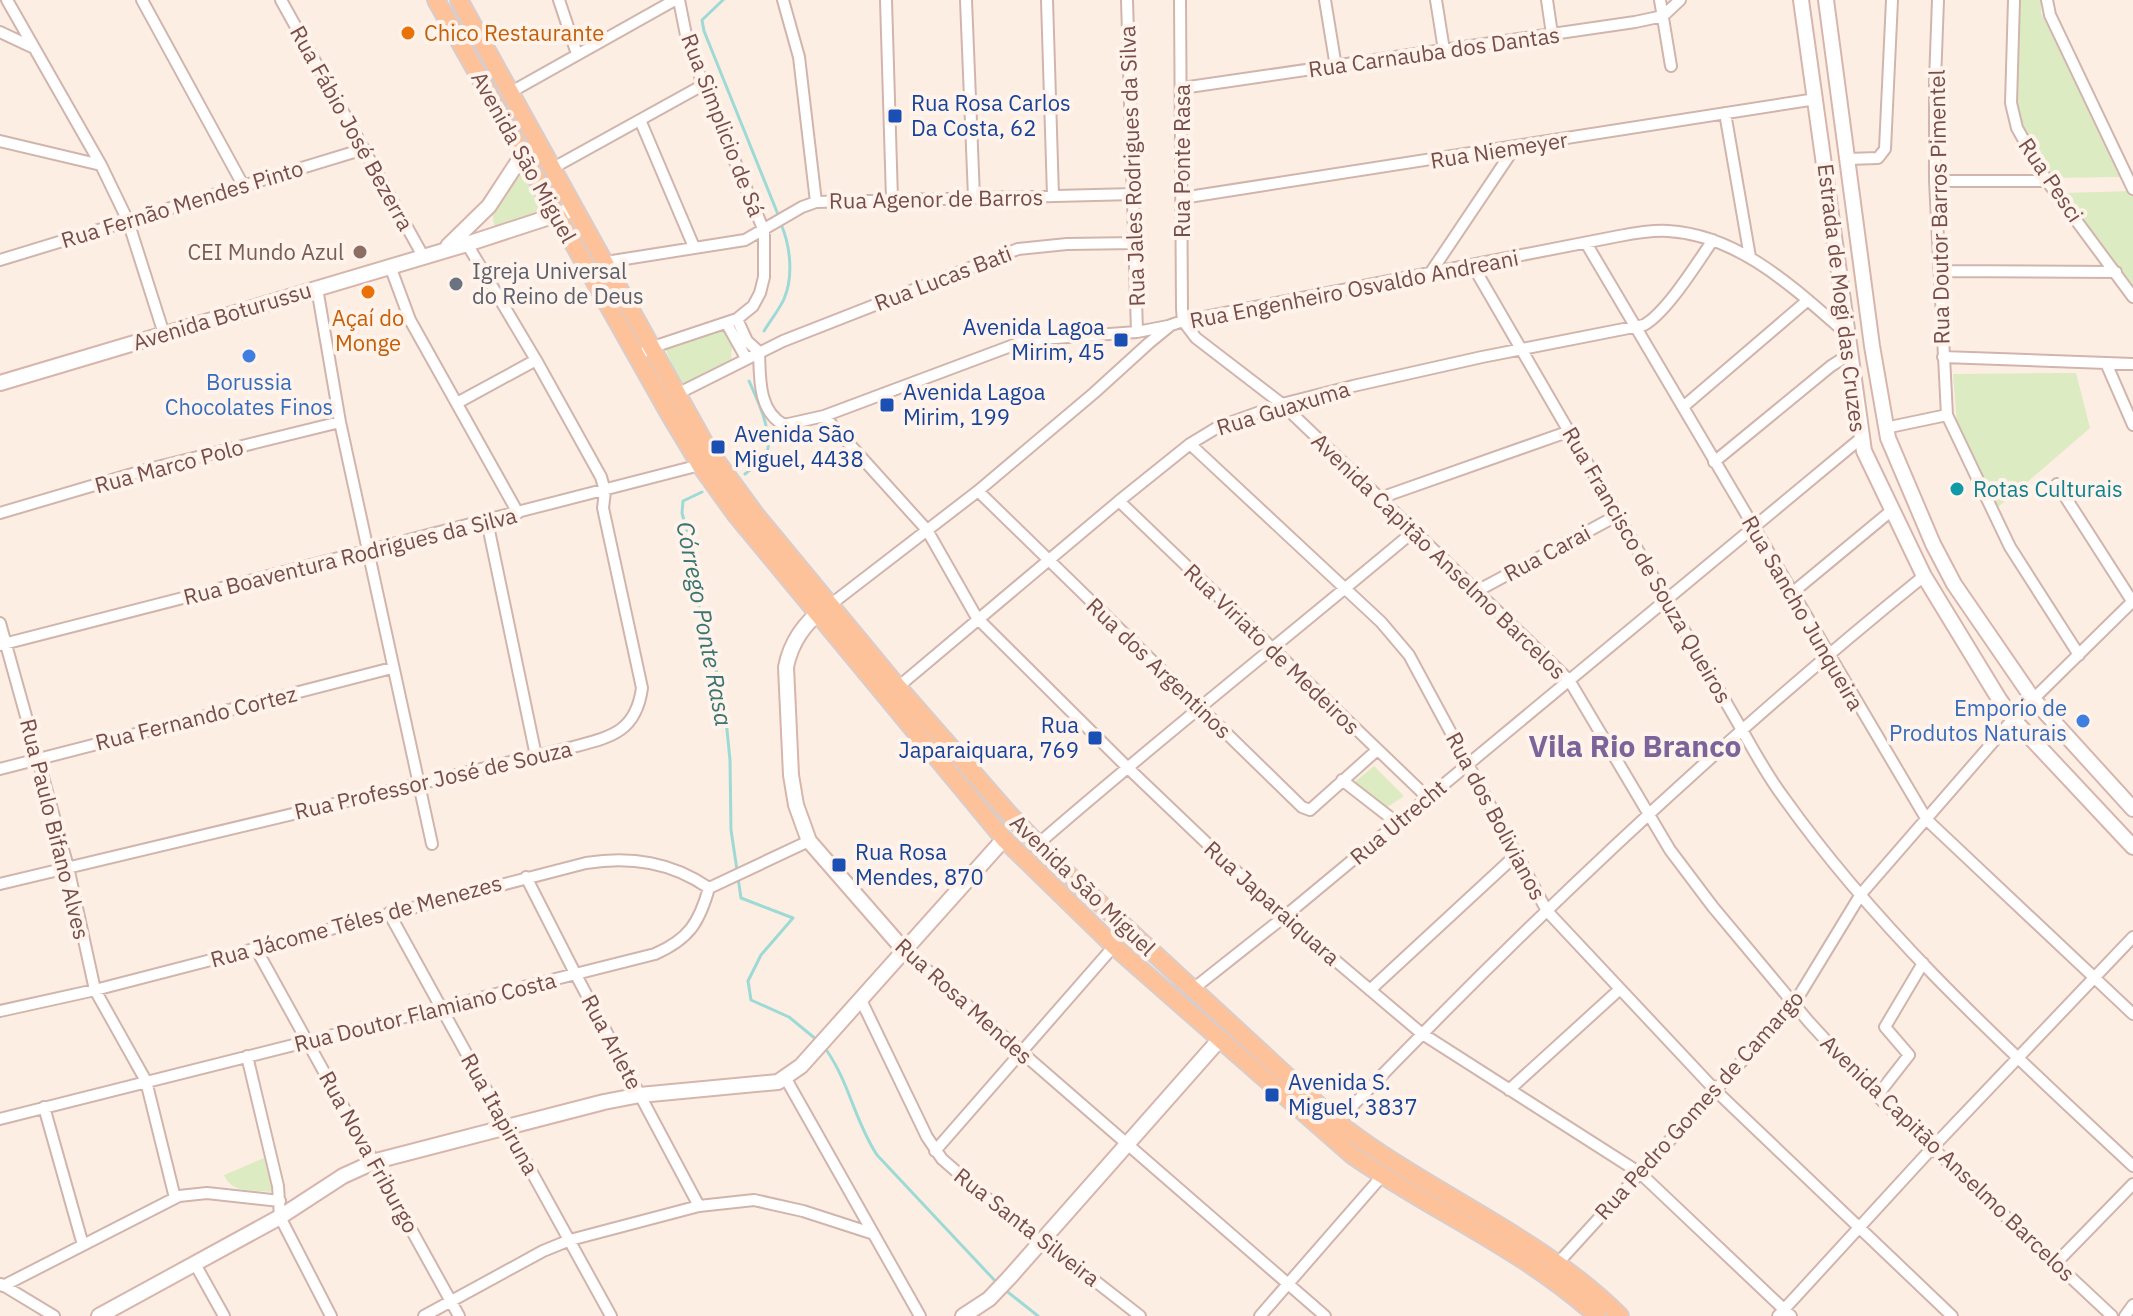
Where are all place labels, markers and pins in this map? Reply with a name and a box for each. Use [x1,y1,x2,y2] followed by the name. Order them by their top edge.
[424,18,604,47] place label: Chico Restaurante
[399,24,417,42] marker: Chico Restaurante
[911,88,1071,142] place label: Rua Rosa Carlos Da Costa, 62
[886,107,904,125] marker: Rua Rosa Carlos Da Costa, 62
[187,237,344,266] place label: CEI Mundo Azul
[351,243,369,261] marker: CEI Mundo Azul
[472,256,644,310] place label: Igreja Universal do Reino de Deus
[447,275,465,293] marker: Igreja Universal do Reino de Deus
[359,283,377,301] marker: Açaí do Monge
[332,303,404,357] place label: Açaí do Monge
[963,312,1105,366] place label: Avenida Lagoa Mirim, 45
[1112,331,1130,349] marker: Avenida Lagoa Mirim, 45
[240,347,258,365] marker: Borussia Chocolates Finos
[165,367,333,421] place label: Borussia Chocolates Finos
[903,377,1046,431] place label: Avenida Lagoa Mirim, 199
[878,396,896,414] marker: Avenida Lagoa Mirim, 199
[734,419,864,473] place label: Avenida São Miguel, 4438
[709,438,727,456] marker: Avenida São Miguel, 4438
[1973,474,2123,503] place label: Rotas Culturais
[1948,480,1966,498] marker: Rotas Culturais
[1889,693,2067,747] place label: Emporio de Produtos Naturais
[899,710,1079,764] place label: Rua Japaraiquara, 769
[2074,712,2092,730] marker: Emporio de Produtos Naturais
[1086,729,1104,747] marker: Rua Japaraiquara, 769
[855,837,984,891] place label: Rua Rosa Mendes, 870
[830,856,848,874] marker: Rua Rosa Mendes, 870
[1288,1067,1418,1121] place label: Avenida S. Miguel, 3837
[1263,1086,1281,1104] marker: Avenida S. Miguel, 3837

